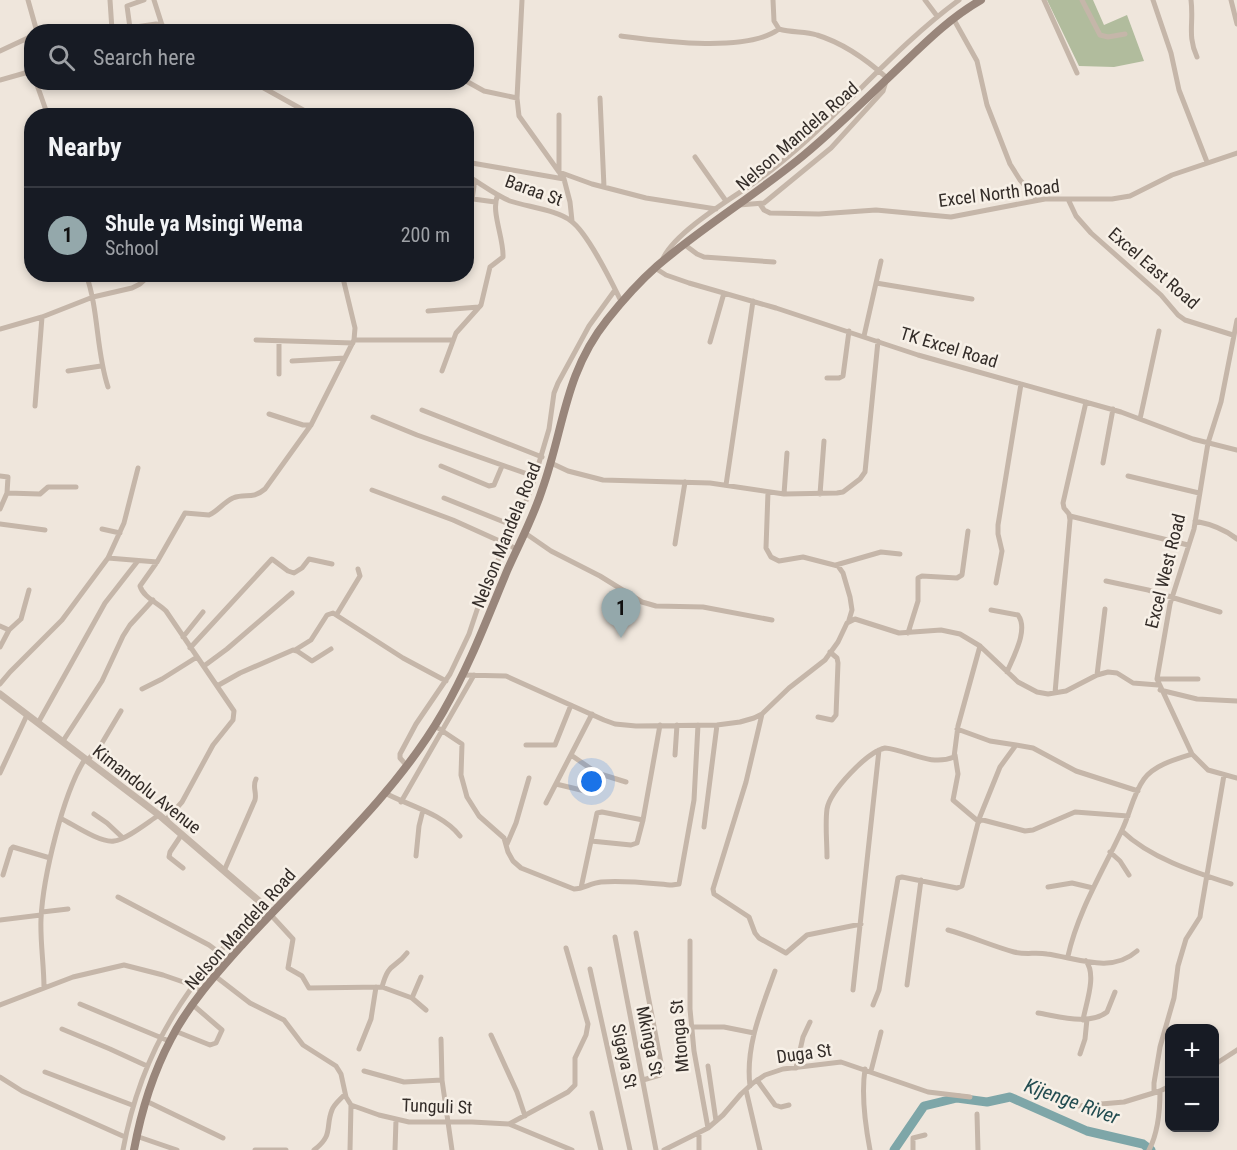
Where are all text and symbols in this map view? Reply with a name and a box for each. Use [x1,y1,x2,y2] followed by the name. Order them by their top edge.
[24,24,474,90] search box
[45,41,78,74] icon: search
[93,45,195,70] text: Search here
[732,77,862,195] street label: Nelson Mandela Road
[48,132,122,162] text: Nearby
[502,170,566,210] street label: Baraa St
[937,175,1061,211] street label: Excel North Road
[105,211,303,236] text: Shule ya Msingi Wema
[62,223,73,247] text: 1
[401,223,450,247] text: 200 m
[1104,223,1204,313] street label: Excel East Road
[105,236,159,260] text: School
[898,322,1000,372] street label: TK Excel Road
[467,459,545,611] street label: Nelson Mandela Road
[1141,512,1189,630] street label: Excel West Road
[602,588,640,638] pin: 1
[89,740,205,838] street label: Kimandolu Avenue
[577,767,606,796] your location
[180,864,300,994] street label: Nelson Mandela Road
[665,999,693,1073] street label: Mtonga St
[632,1004,668,1078] street label: Mkinga St
[608,1022,642,1090] street label: Sigaya St
[1165,1024,1219,1132] map controls
[1165,1024,1219,1078] button: +
[775,1039,833,1067] street label: Duga St
[1021,1073,1124,1130] water label: Kijenge River
[1165,1078,1219,1132] button: −
[401,1094,473,1118] street label: Tunguli St

